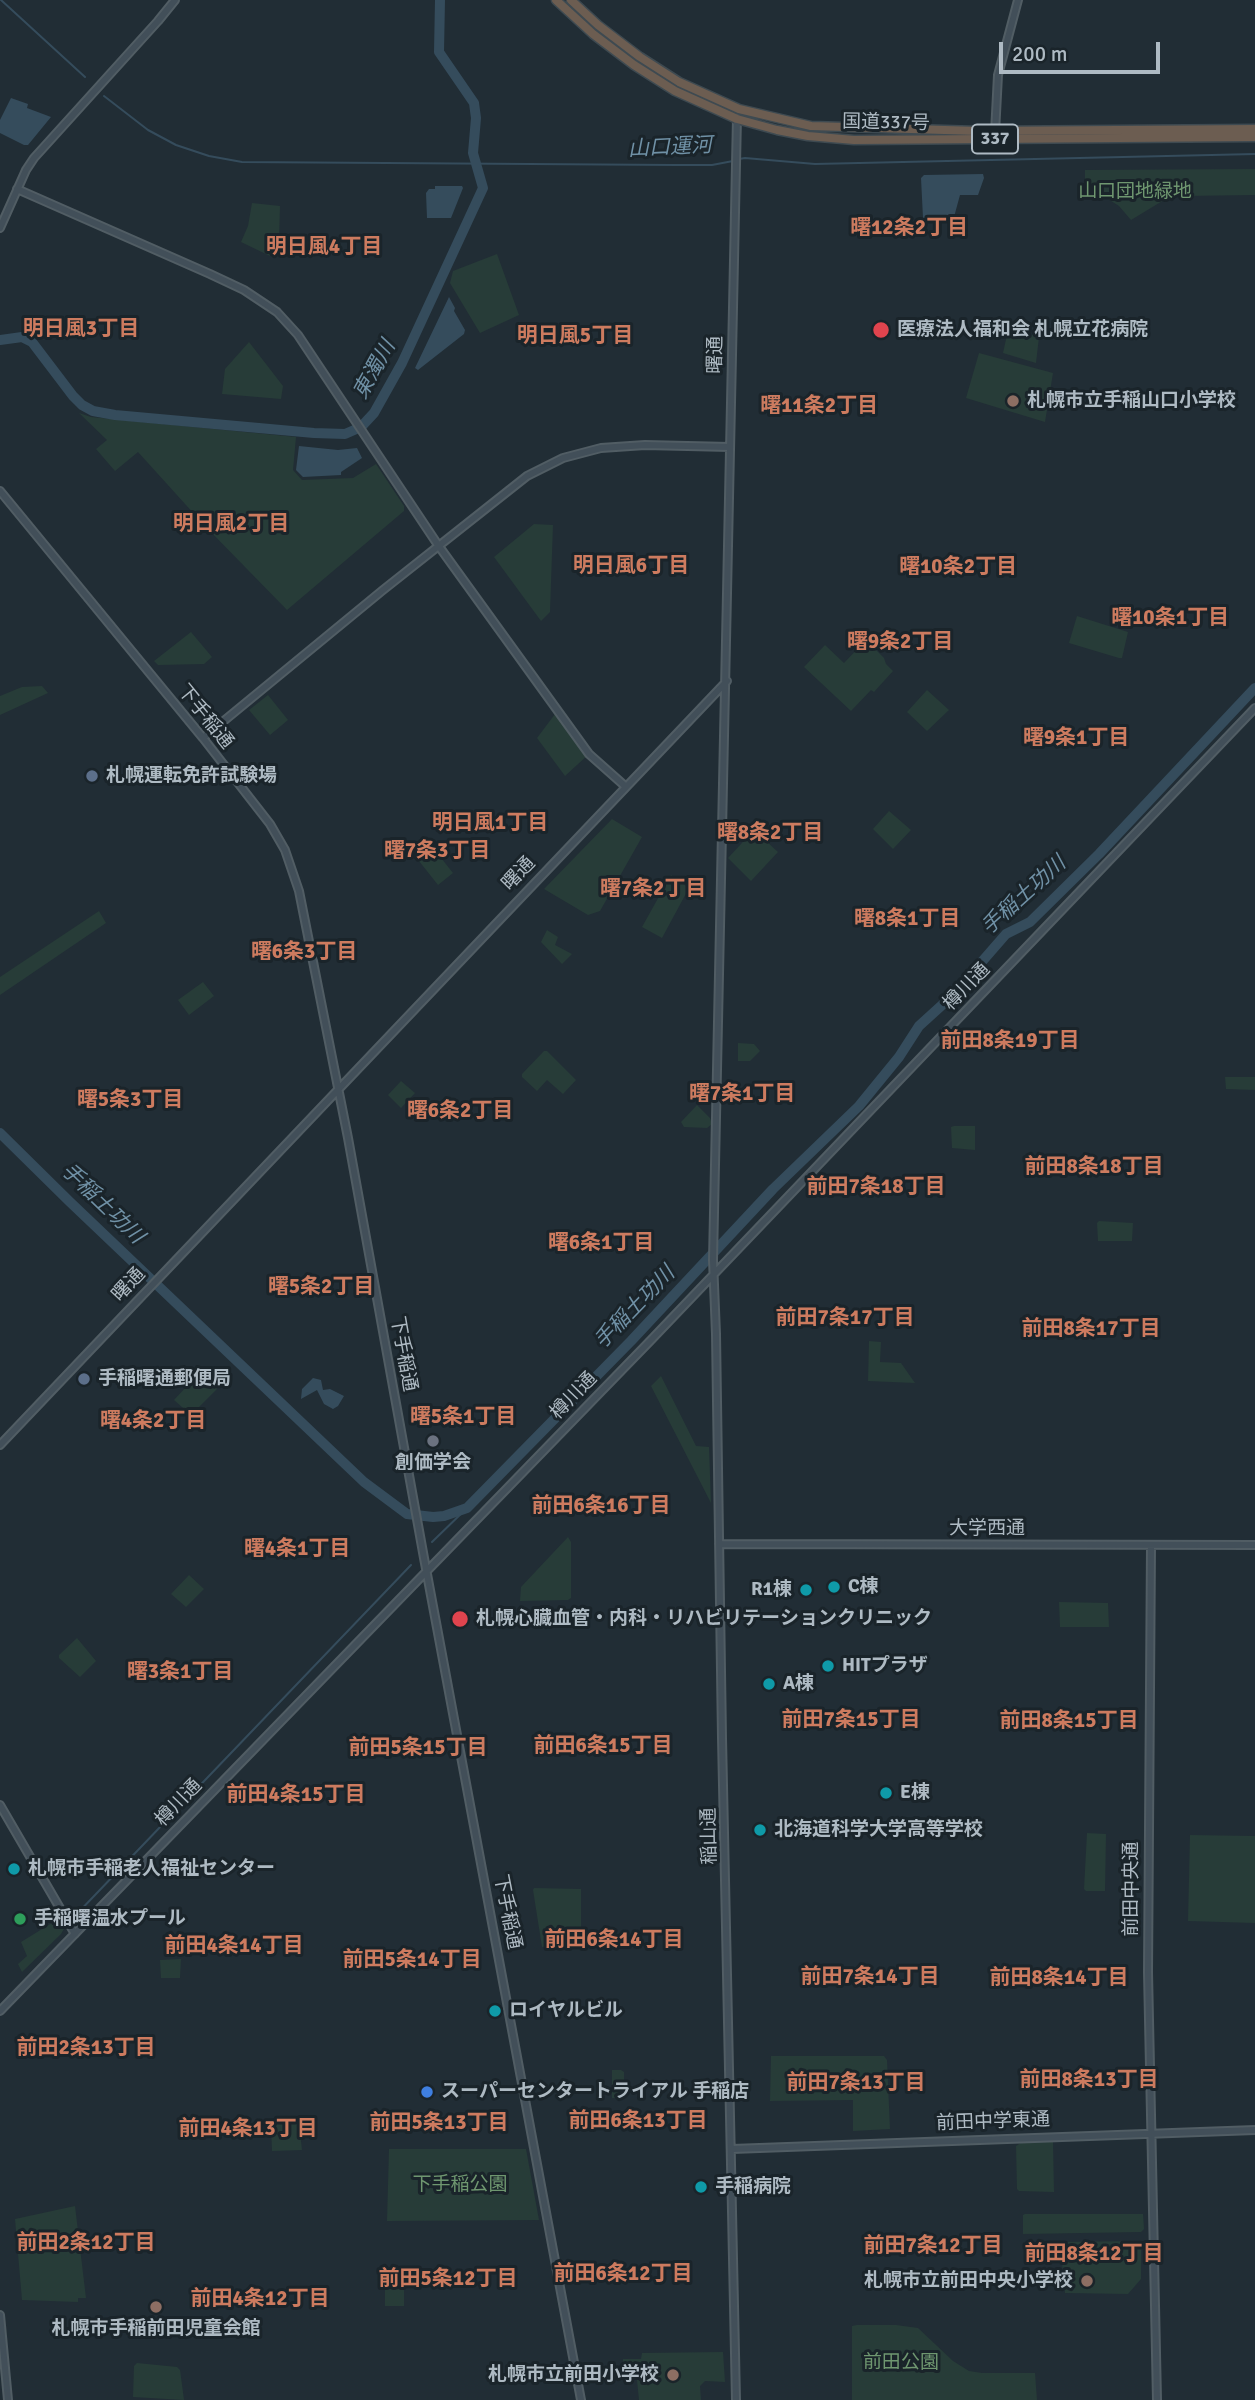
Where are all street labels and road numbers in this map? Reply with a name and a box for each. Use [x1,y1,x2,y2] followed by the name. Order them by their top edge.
[842,111,930,135] street label: 国道337号
[972,124,1018,154] road number: 337
[704,336,728,374] street label: 曙通
[172,680,238,754] street label: 下手稲通
[498,852,540,896] street label: 曙通
[939,959,995,1015] street label: 樽川通
[108,1263,150,1307] street label: 曙通
[385,1315,421,1393] street label: 下手稲通
[546,1368,602,1424] street label: 樽川通
[949,1518,1025,1540] street label: 大学西通
[151,1775,207,1831] street label: 樽川通
[698,1807,722,1865] street label: 稲山通
[1121,1842,1143,1936] street label: 前田中央通
[489,1873,525,1951] street label: 下手稲通
[936,2109,1050,2135] street label: 前田中学東通

